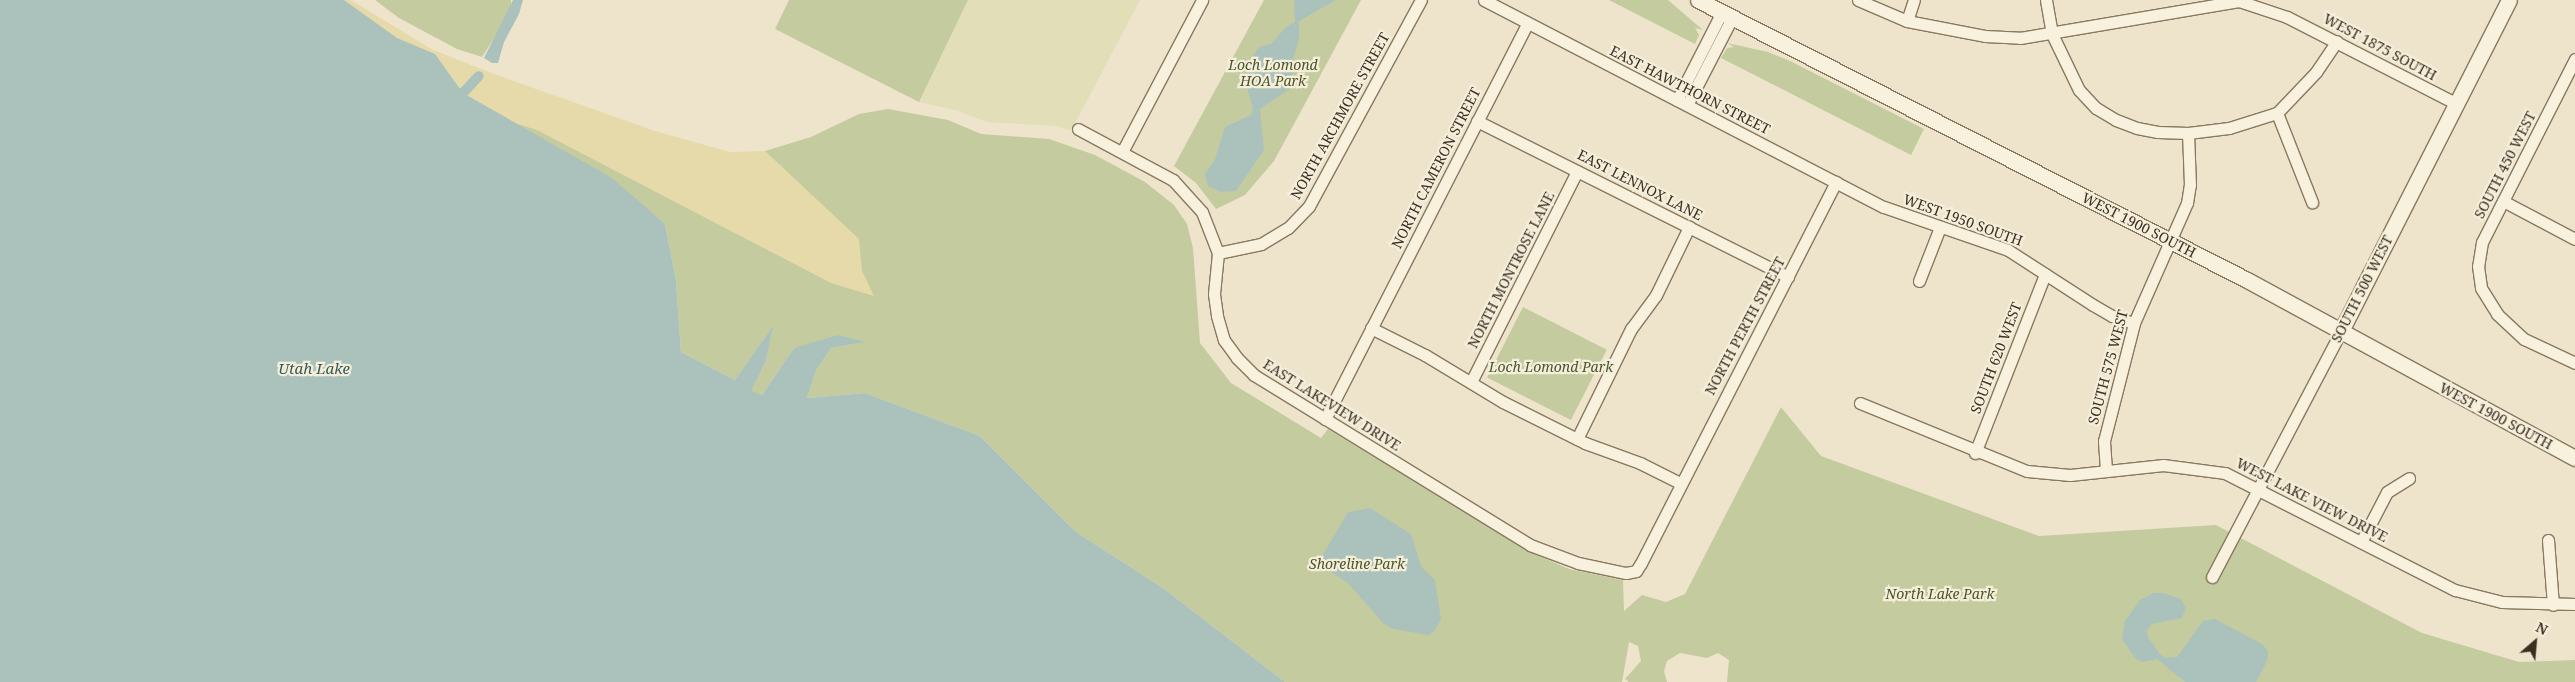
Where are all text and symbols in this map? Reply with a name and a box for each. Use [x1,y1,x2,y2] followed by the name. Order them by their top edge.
[2321,10,2439,84] street label: WEST 1875 SOUTH
[1287,30,1393,202] street label: NORTH ARCHMORE STREET
[1607,42,1773,138] street label: EAST HAWTHORN STREET
[1228,57,1318,90] park label: Loch Lomond HOA Park
[1388,85,1484,251] street label: NORTH CAMERON STREET
[2471,109,2539,221] street label: SOUTH 450 WEST
[1575,146,1705,224] street label: EAST LENNOX LANE
[1464,189,1558,351] street label: NORTH MONTROSE LANE
[2079,189,2199,261] street label: WEST 1900 SOUTH
[1901,191,2025,249] street label: WEST 1950 SOUTH
[2328,233,2396,345] street label: SOUTH 500 WEST
[1701,254,1789,398] street label: NORTH PERTH STREET
[1967,300,2025,416] street label: SOUTH 620 WEST
[2085,308,2131,426] street label: SOUTH 575 WEST
[1260,356,1404,454] street label: EAST LAKEVIEW DRIVE
[1489,359,1613,375] park label: Loch Lomond Park
[278,360,350,378] water label: Utah Lake
[2437,379,2555,453] street label: WEST 1900 SOUTH
[2233,454,2391,546] street label: WEST LAKE VIEW DRIVE
[1309,556,1405,572] park label: Shoreline Park
[1886,586,1994,602] park label: North Lake Park
[2510,617,2560,667] north arrow
[2533,617,2551,639] text: N

